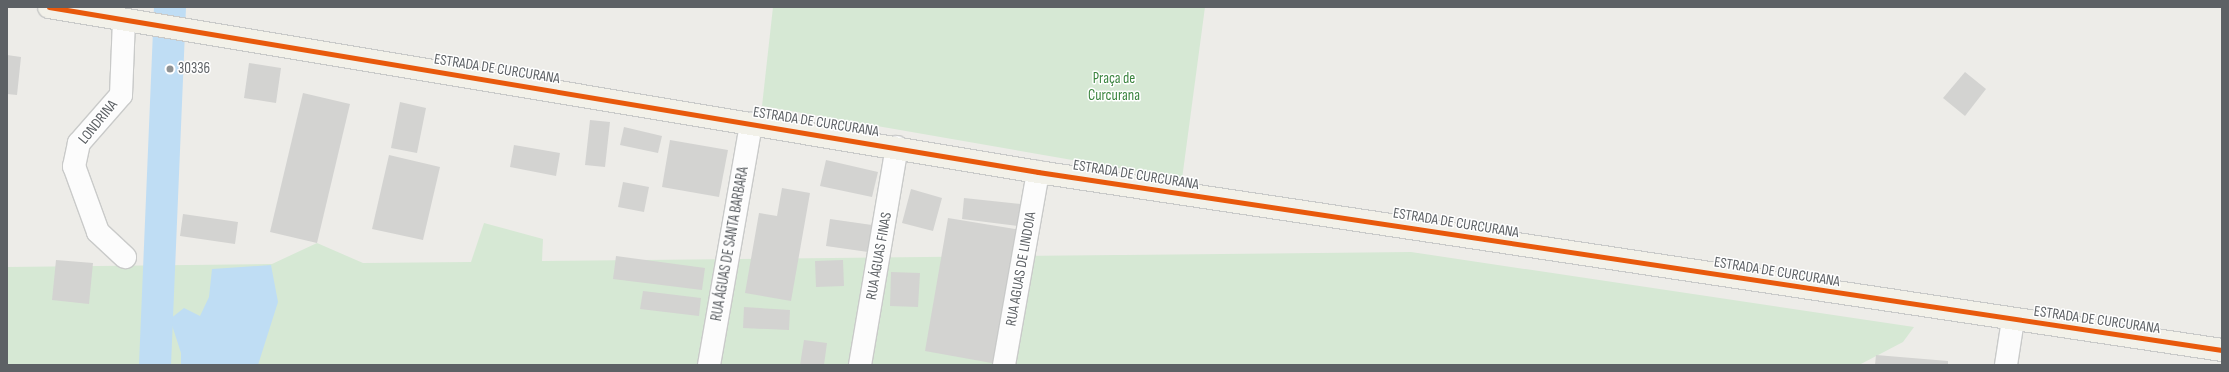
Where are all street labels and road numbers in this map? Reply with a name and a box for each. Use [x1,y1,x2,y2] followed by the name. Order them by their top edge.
[433,50,561,88] street label: ESTRADA DE CURCURANA
[75,96,121,148] street label: LONDRINA
[752,103,880,141] street label: ESTRADA DE CURCURANA
[1072,156,1200,194] street label: ESTRADA DE CURCURANA
[708,165,752,323] street label: RUA ÁGUAS DE SANTA BARBARA
[1392,204,1520,242] street label: ESTRADA DE CURCURANA
[1002,210,1040,328] street label: RUA AGUAS DE LINDOIA
[862,211,896,301] street label: RUA ÁGUAS FINAS
[1713,253,1841,291] street label: ESTRADA DE CURCURANA
[2033,302,2161,338] street label: ESTRADA DE CURCURANA

